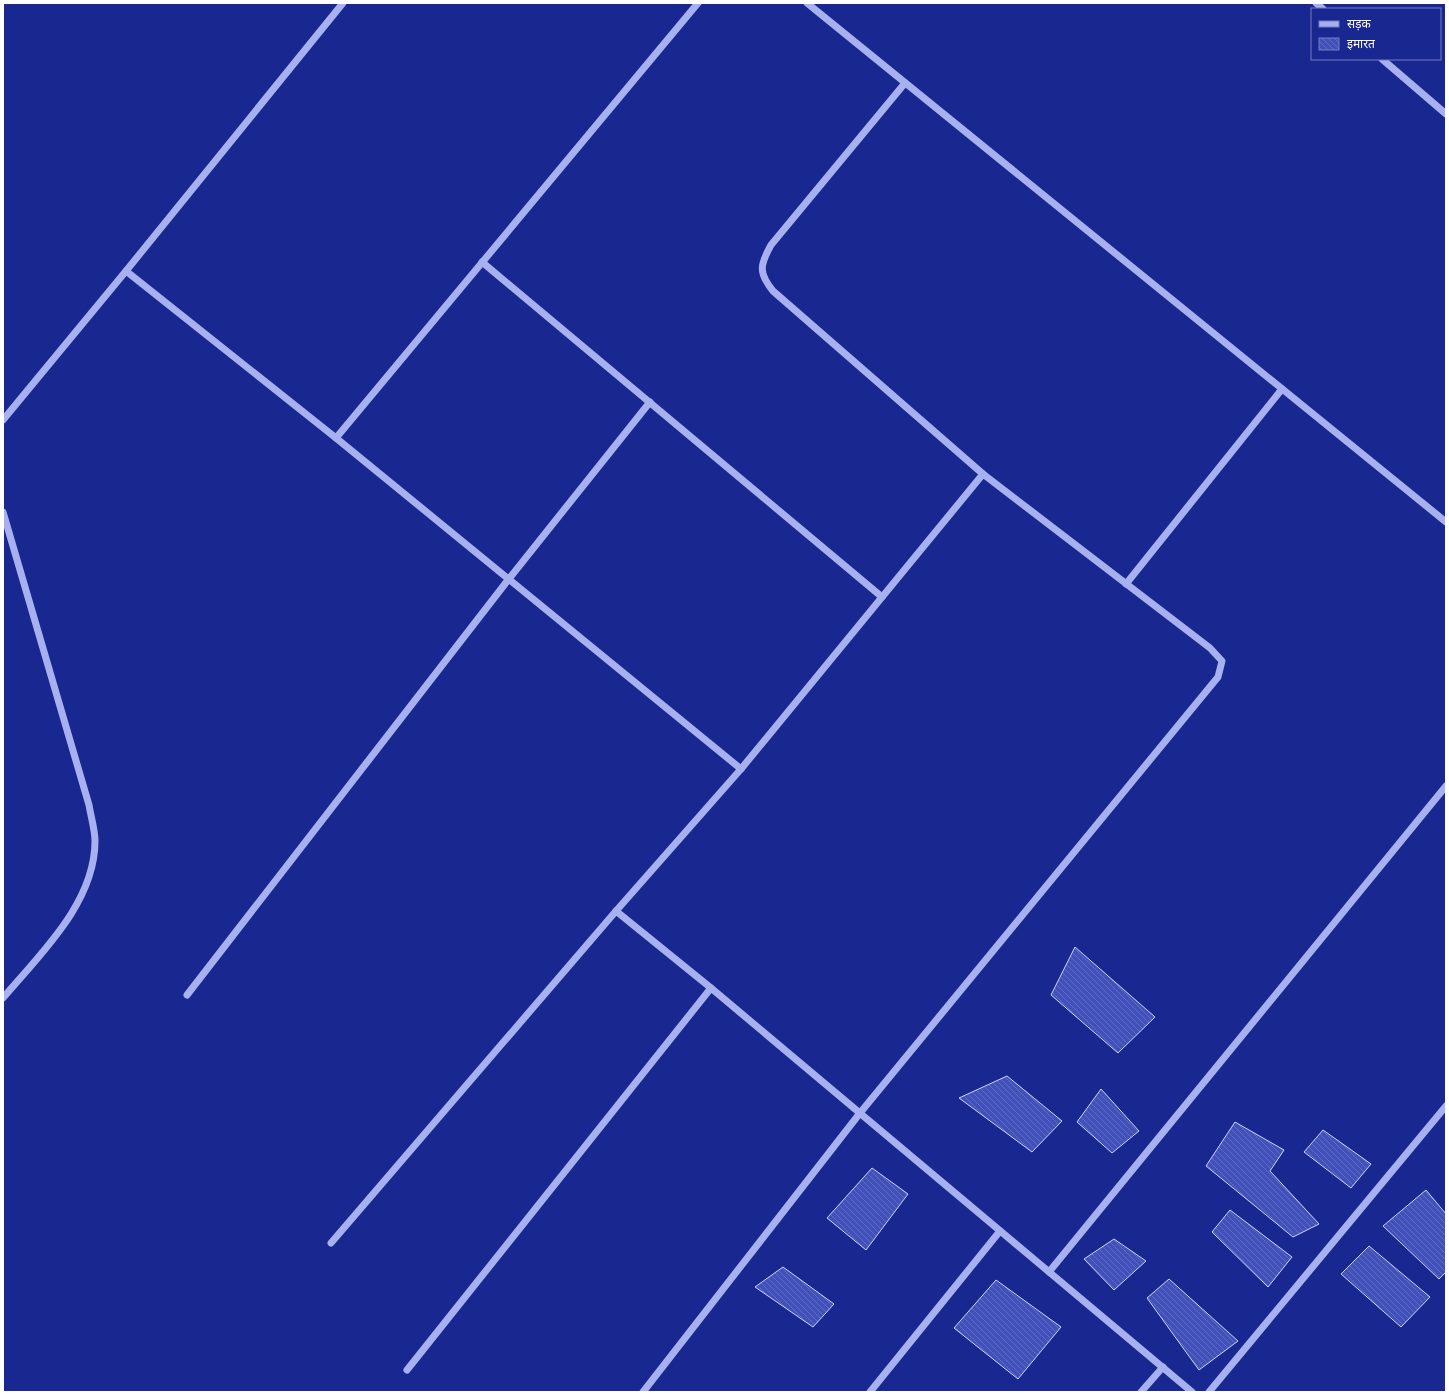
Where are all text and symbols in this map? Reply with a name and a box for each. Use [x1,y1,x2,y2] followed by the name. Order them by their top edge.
[1311,8,1441,60] legend
[1347,17,1372,32] text: सड़क
[1347,37,1376,52] text: इमारत

